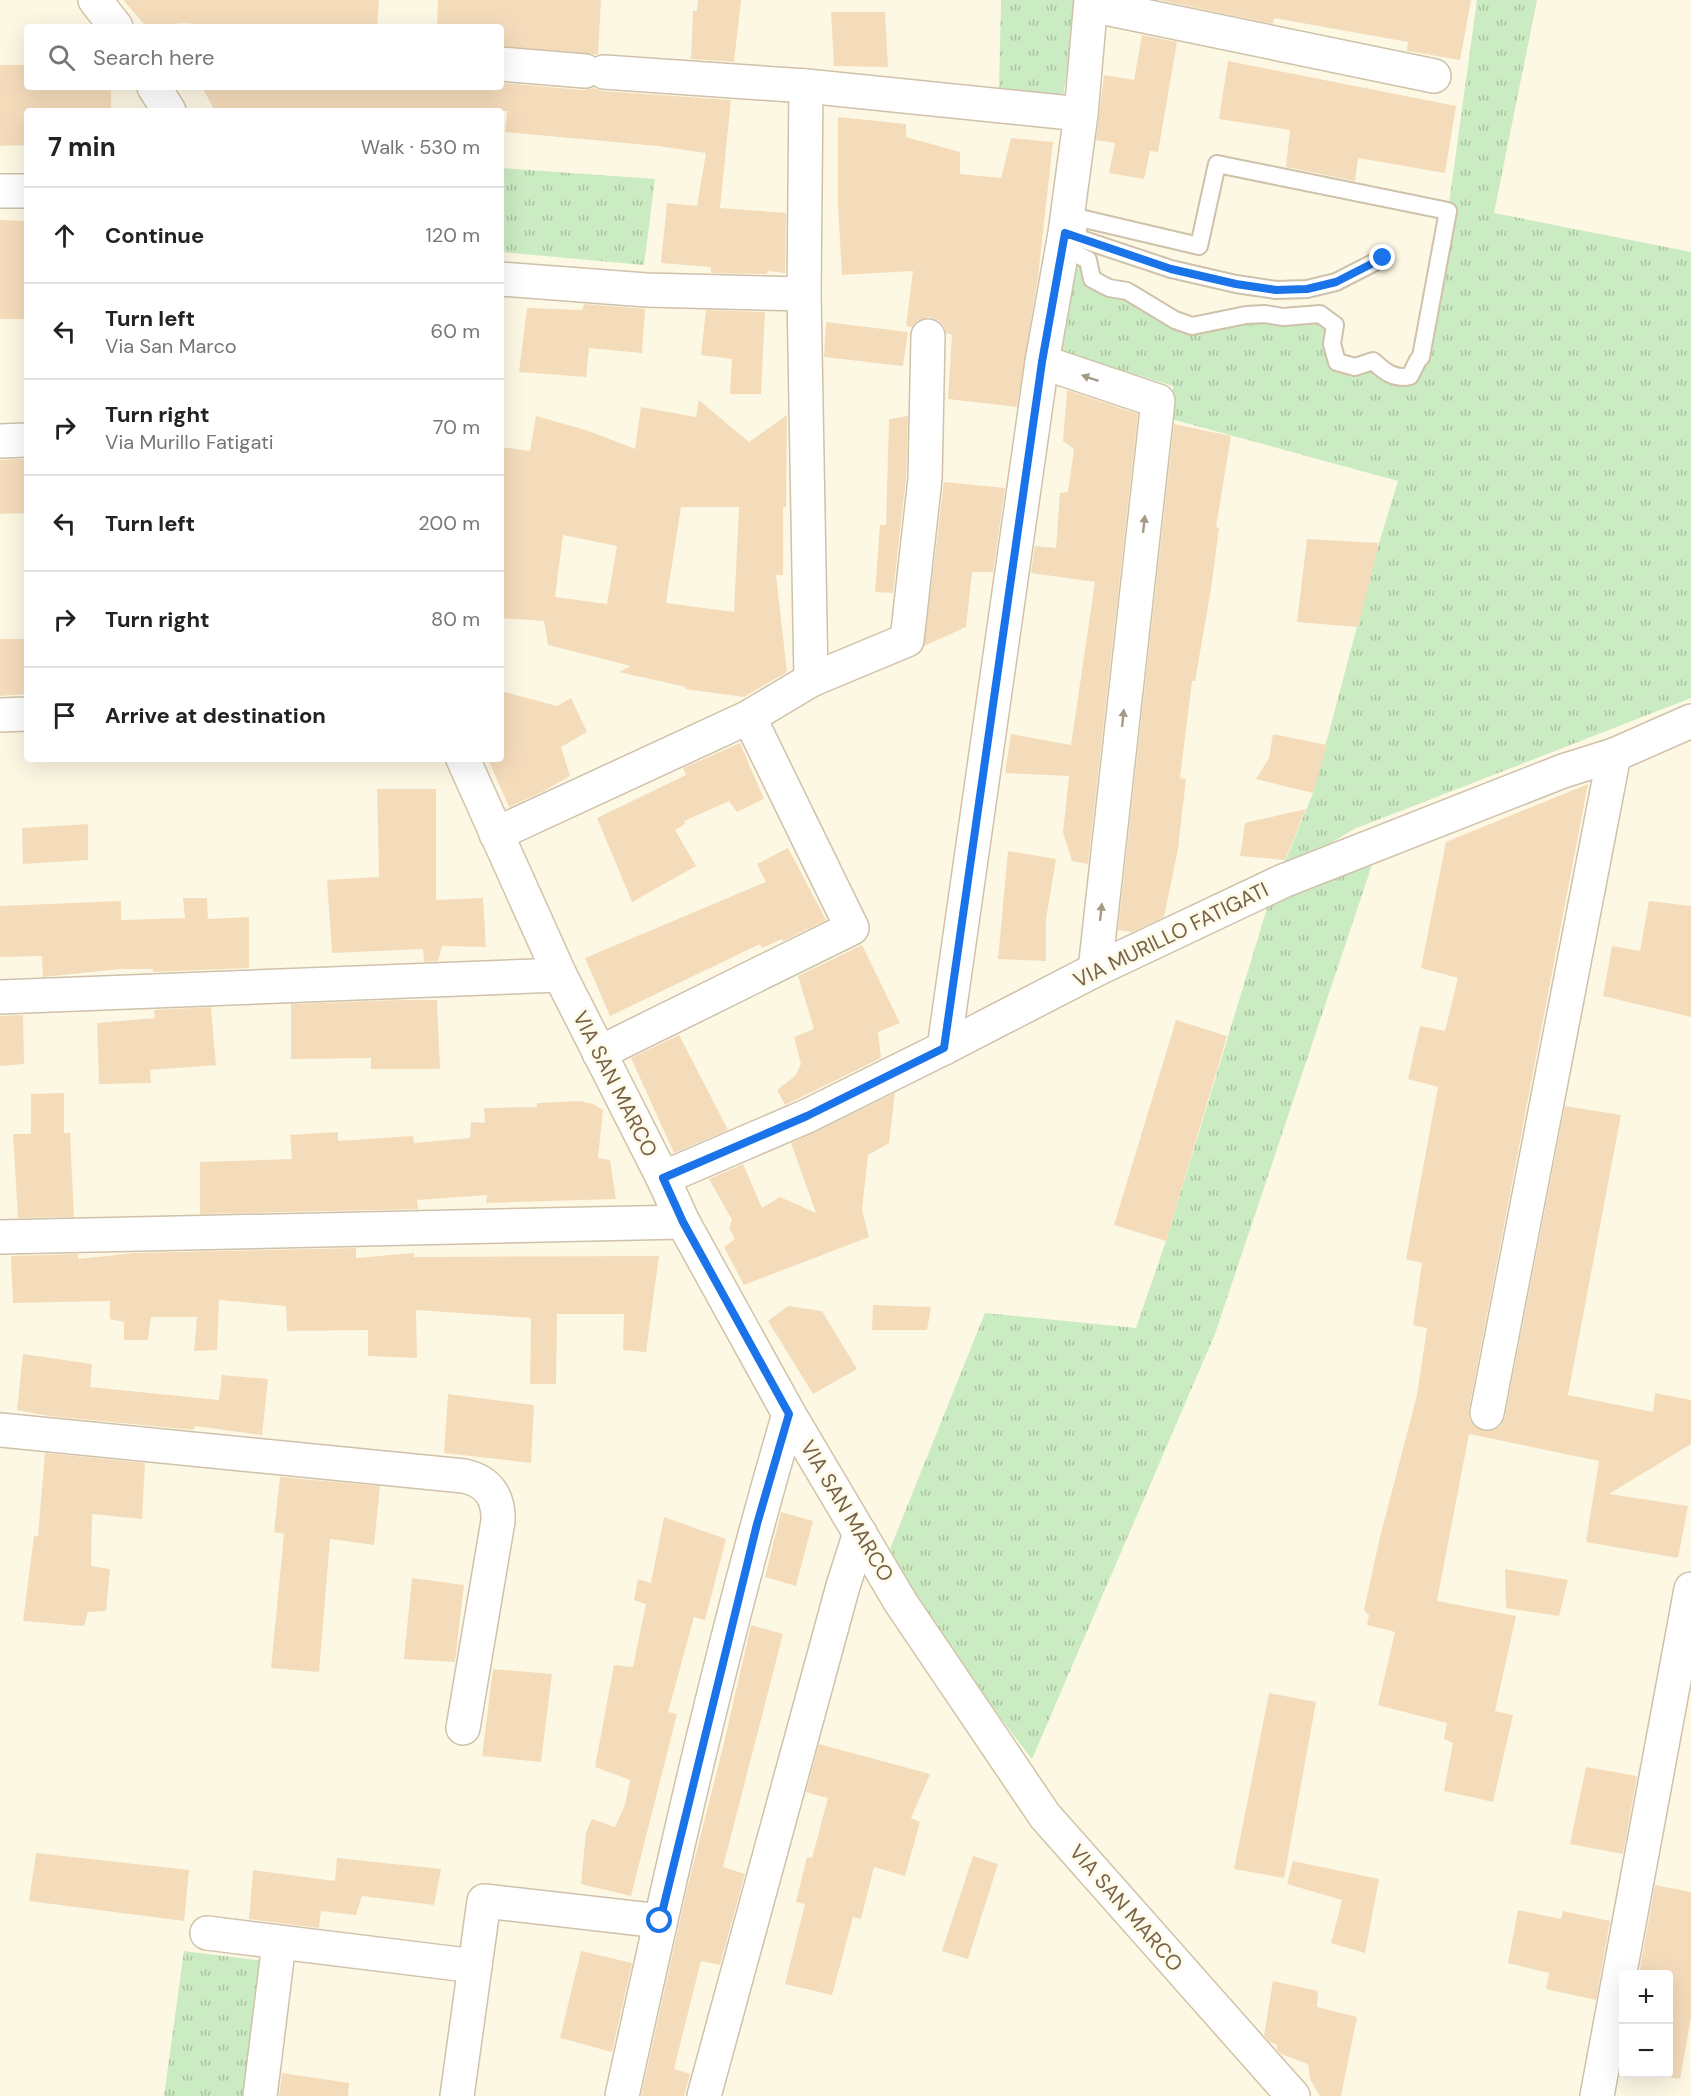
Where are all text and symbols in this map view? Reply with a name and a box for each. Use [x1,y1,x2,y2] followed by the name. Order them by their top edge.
[24,24,504,90] search box
[45,41,78,74] icon: search
[93,43,214,72] text: Search here
[48,130,116,164] text: 7 min
[361,134,480,160] text: Walk · 530 m
[48,219,81,252] icon: ahead
[105,221,204,250] text: Continue
[426,222,480,248] text: 120 m
[1369,244,1395,270] route end
[105,304,195,333] text: Turn left
[48,315,81,348] icon: left
[431,318,480,344] text: 60 m
[105,333,237,359] text: Via San Marco
[1081,373,1099,382] one-way arrow
[105,400,210,429] text: Turn right
[48,411,81,444] icon: right
[433,414,480,440] text: 70 m
[105,429,274,455] text: Via Murillo Fatigati
[48,507,81,540] icon: left
[105,509,195,538] text: Turn left
[418,510,480,536] text: 200 m
[1139,514,1149,533] one-way arrow
[48,603,81,636] icon: right
[105,605,210,634] text: Turn right
[431,606,480,632] text: 80 m
[48,699,81,732] icon: arrive
[105,701,326,730] text: Arrive at destination
[1118,708,1128,727] one-way arrow
[1069,876,1273,994] street label: VIA MURILLO FATIGATI
[1096,902,1106,921] one-way arrow
[566,1006,664,1162] street label: VIA SAN MARCO
[794,1435,900,1587] street label: VIA SAN MARCO
[1063,1838,1189,1978] street label: VIA SAN MARCO
[646,1907,672,1933] route start
[1619,1970,1673,2078] map controls
[1619,1970,1673,2024] button: +
[1619,2024,1673,2078] button: −

